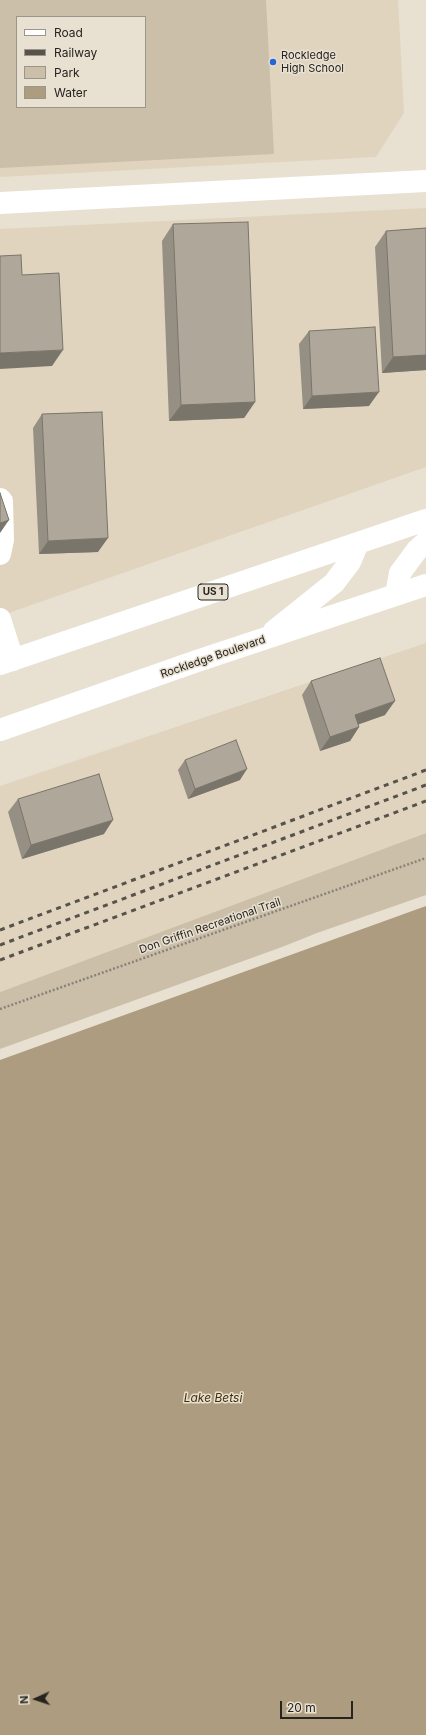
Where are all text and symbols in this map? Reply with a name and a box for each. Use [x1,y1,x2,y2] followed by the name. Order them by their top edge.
[16,16,146,108] legend
[54,25,83,40] text: Road
[54,45,97,60] text: Railway
[281,49,344,75] place label: Rockledge High School
[268,57,278,67] marker: Rockledge High School
[54,65,80,80] text: Park
[54,85,87,100] text: Water
[198,584,228,600] road number: US 1
[159,633,267,681] street label: Rockledge Boulevard
[137,896,283,956] street label: Don Griffin Recreational Trail
[184,1391,242,1405] water label: Lake Betsi
[16,1679,56,1719] north arrow
[282,1693,355,1719] scale bar
[17,1695,31,1704] text: N
[287,1700,316,1715] text: 20 m

